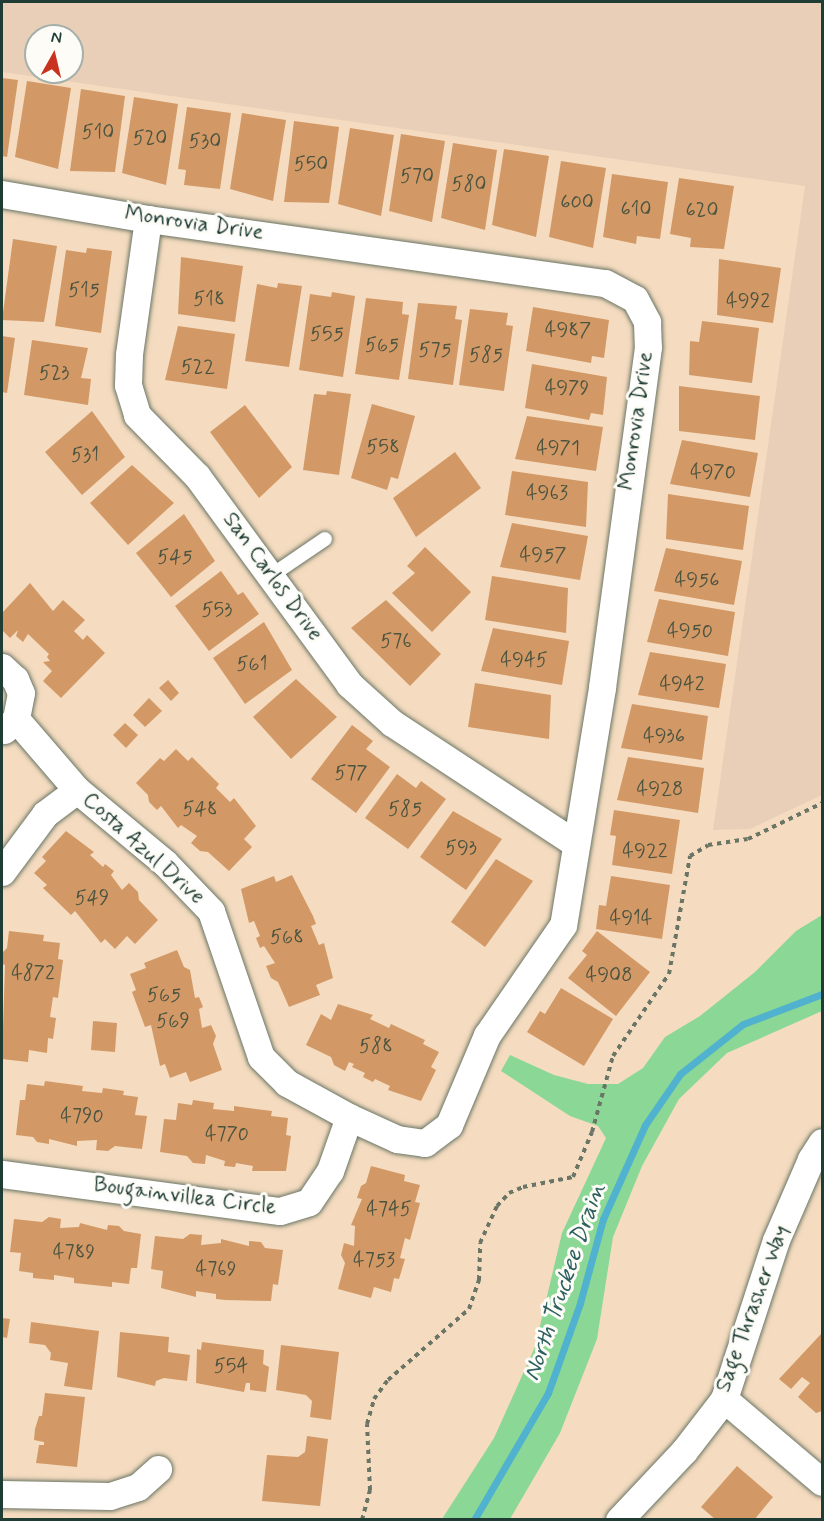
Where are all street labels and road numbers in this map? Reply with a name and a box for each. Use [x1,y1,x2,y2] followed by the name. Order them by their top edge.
[123,201,265,247] street label: Monrovia Drive
[614,350,660,492] street label: Monrovia Drive
[216,506,328,648] street label: San Carlos Drive
[79,789,207,909] street label: Costa Azul Drive
[92,1173,278,1221] street label: Bougainvillea Circle
[710,1220,796,1398] street label: Sage Thrasher Way

